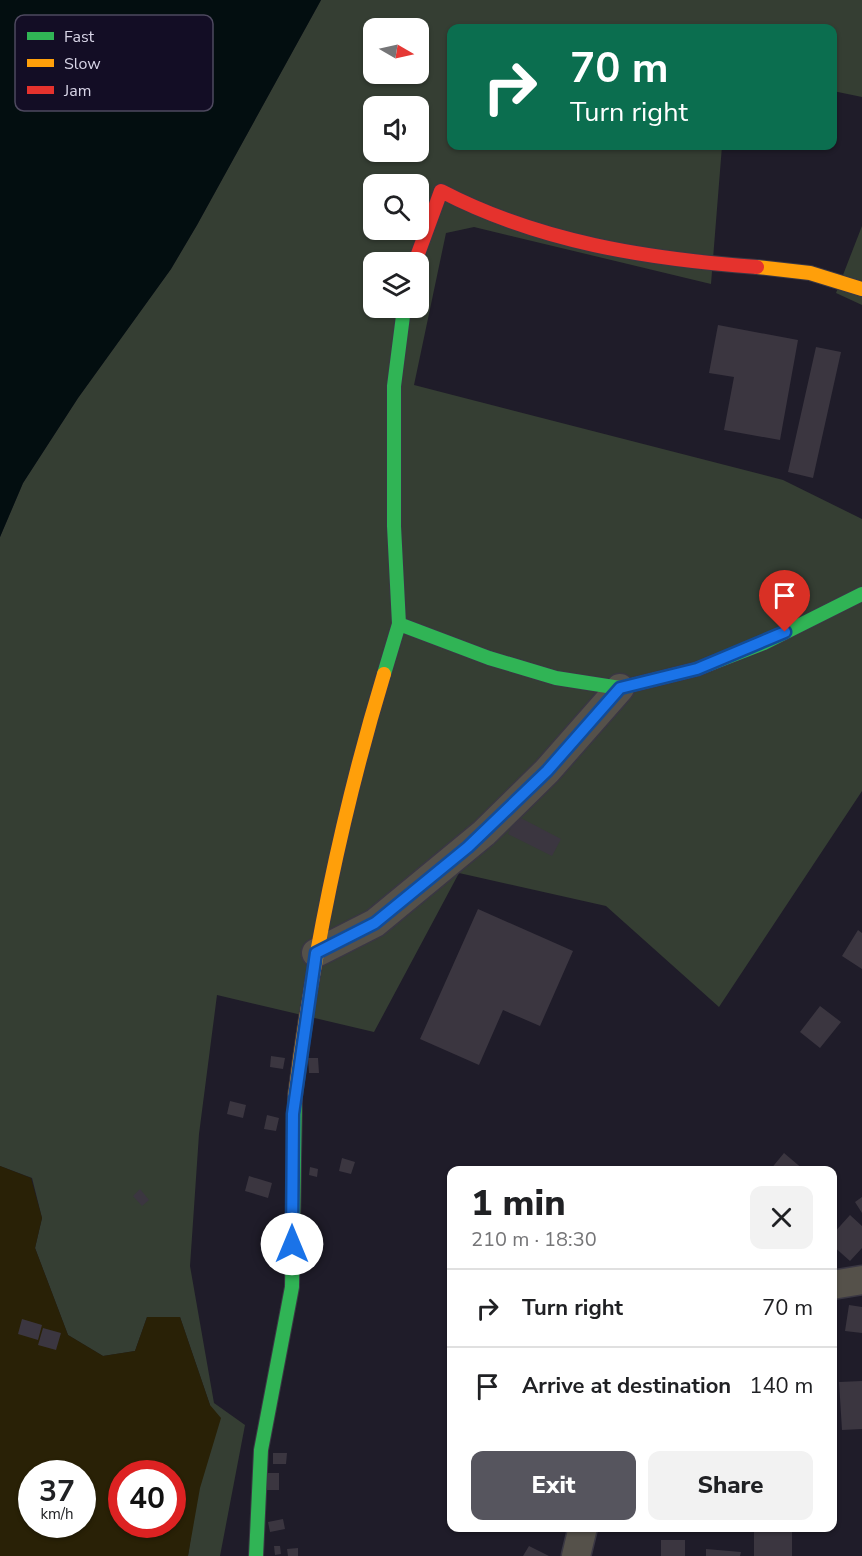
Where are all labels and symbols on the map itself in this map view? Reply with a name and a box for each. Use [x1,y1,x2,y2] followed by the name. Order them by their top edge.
[15,15,213,111] legend
[363,18,429,84] north arrow
[64,26,95,48] text: Fast
[64,53,101,75] text: Slow
[63,80,91,102] text: Jam
[759,570,810,632] pin
[260,1212,324,1276] position arrow
[108,1460,186,1538] speed limit sign: 40

